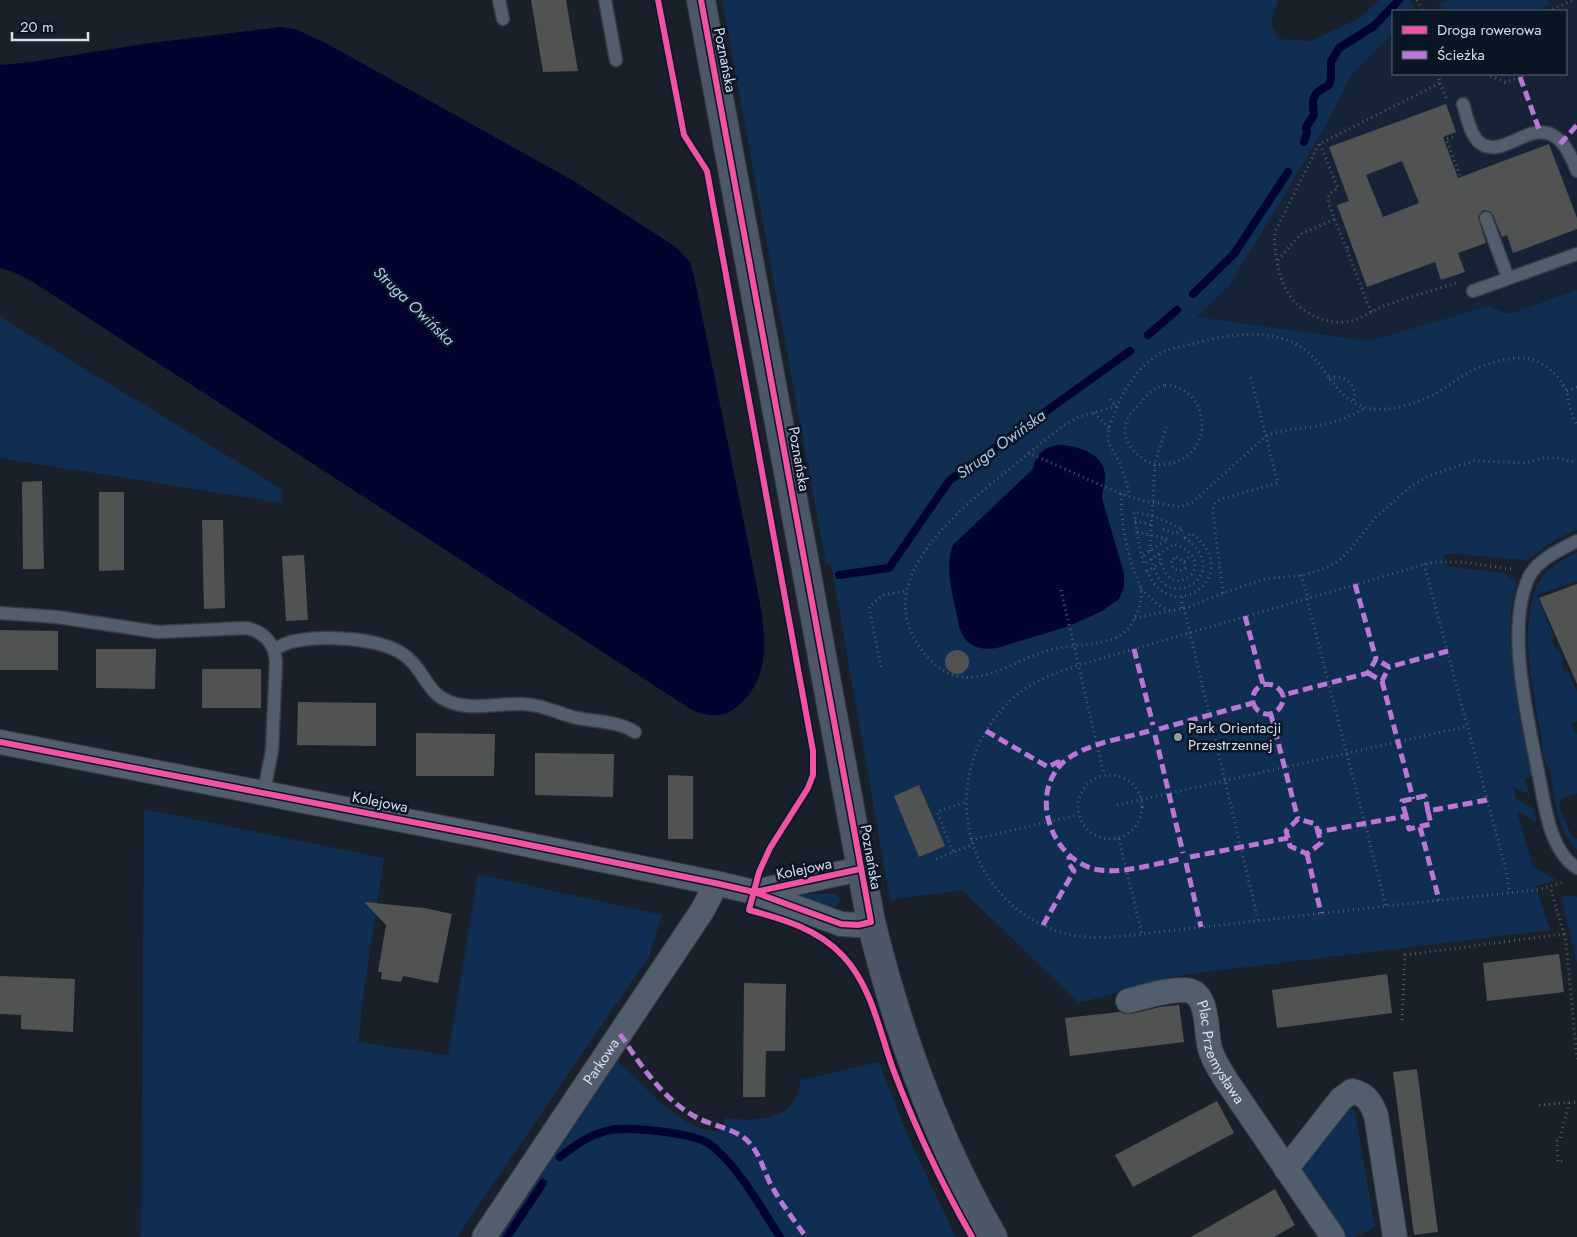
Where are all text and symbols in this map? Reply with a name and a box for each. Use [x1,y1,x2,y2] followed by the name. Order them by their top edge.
[12,10,89,42] scale bar
[1392,10,1567,75] legend
[20,16,54,38] text: 20 m
[1437,19,1541,41] text: Droga rowerowa
[708,26,742,94] street label: Poznańska
[1437,44,1485,66] text: Ścieżka
[368,261,460,351] water label: Struga Owińska
[952,404,1051,484] water label: Struga Owińska
[782,425,816,493] street label: Poznańska
[1188,717,1281,756] place label: Park Orientacji Przestrzennej
[1172,731,1184,743] marker: Park Orientacji Przestrzennej
[350,786,410,818] street label: Kolejowa
[854,823,888,891] street label: Poznańska
[774,852,834,886] street label: Kolejowa
[1191,997,1250,1108] street label: Plac Przemysława
[578,1034,625,1089] street label: Parkowa

